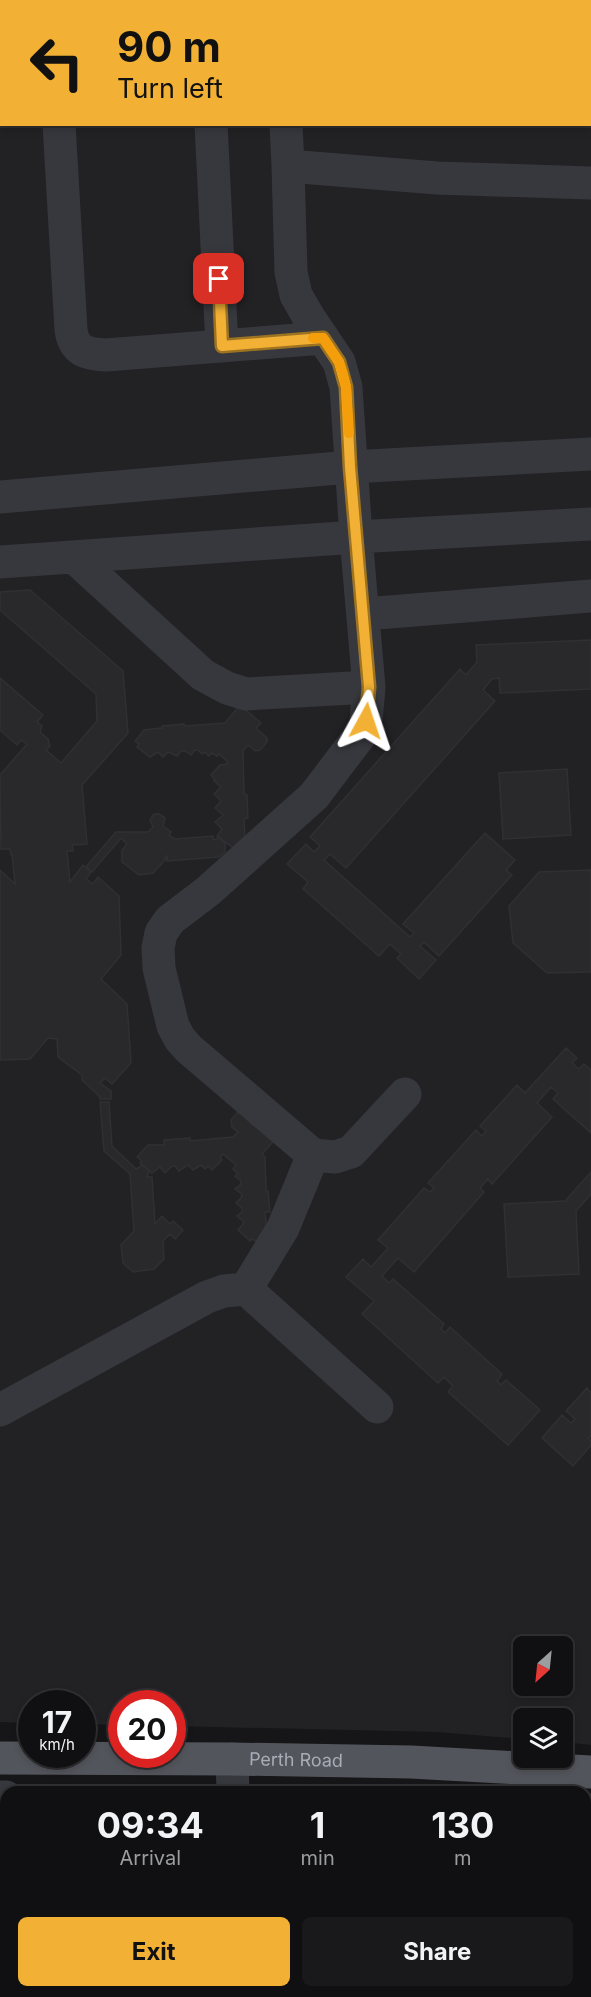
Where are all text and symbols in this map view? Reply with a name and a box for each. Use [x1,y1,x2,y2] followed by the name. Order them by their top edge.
[117,21,221,72] text: 90 m
[18,24,96,102] icon: left
[117,72,223,105] text: Turn left
[193,253,244,304] pin
[202,262,235,295] icon: arrive
[334,689,398,753] position arrow
[513,1636,573,1696] north arrow
[513,1636,573,1768] map controls
[108,1690,186,1768] speed limit sign: 20
[42,1704,72,1740] text: 17
[513,1708,573,1768] button: layers
[39,1735,75,1754] text: km/h
[249,1748,343,1771] street label: Perth Road
[97,1803,204,1847] text: 09:34
[310,1803,325,1847] text: 1
[431,1803,494,1847] text: 130
[119,1846,181,1870] text: Arrival
[301,1846,335,1870] text: min
[454,1846,472,1870] text: m
[18,1917,290,1986] button: Exit
[302,1917,573,1986] button: Share

